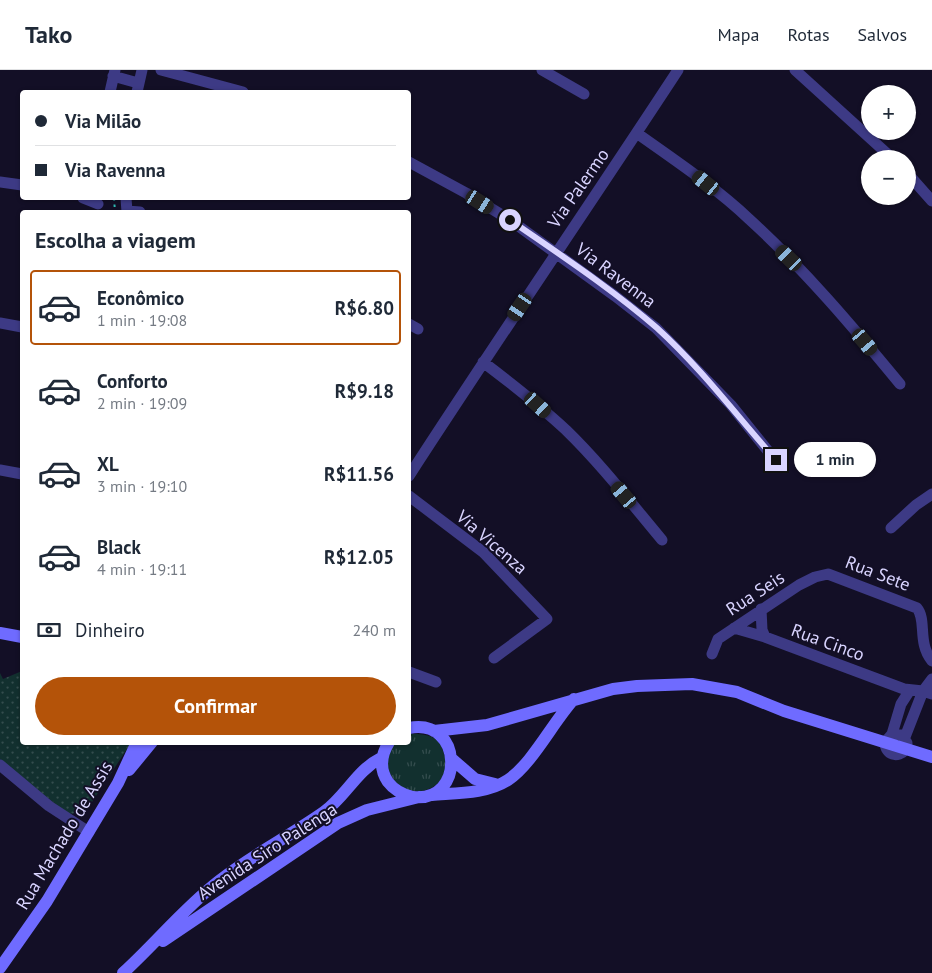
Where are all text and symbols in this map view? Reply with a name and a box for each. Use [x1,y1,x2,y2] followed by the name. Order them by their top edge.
[25,19,72,50] text: Tako
[718,23,759,46] text: Mapa
[787,23,830,46] text: Rotas
[858,23,907,46] text: Salvos
[861,85,916,205] map controls
[861,85,916,140] button: +
[65,109,141,133] text: Via Milão
[542,144,614,233] street label: Via Palermo
[861,150,916,205] button: −
[65,158,165,182] text: Via Ravenna
[689,168,722,198] car
[463,188,496,216] car
[499,209,521,231] route start
[35,226,196,254] text: Escolha a viagem
[571,237,661,313] street label: Via Ravenna
[772,242,805,274] car
[37,285,82,330] icon: car
[97,286,184,310] text: Econômico
[505,290,534,324] car
[335,296,394,320] text: R$6.80
[97,310,187,330] text: 1 min · 19:08
[849,326,880,358] car
[37,368,82,413] icon: car
[97,369,168,393] text: Conforto
[335,379,394,403] text: R$9.18
[521,389,554,421] car
[97,393,187,413] text: 2 min · 19:09
[794,442,876,478] callout: 1 min
[765,449,787,471] route end
[815,449,855,469] text: 1 min
[37,451,82,496] icon: car
[97,452,119,476] text: XL
[324,462,394,486] text: R$11.56
[97,476,187,496] text: 3 min · 19:10
[608,479,639,511] car
[451,504,532,579] street label: Via Vicenza
[37,534,82,579] icon: car
[97,535,141,559] text: Black
[324,545,394,569] text: R$12.05
[842,550,914,596] street label: Rua Sete
[97,559,187,579] text: 4 min · 19:11
[721,566,789,620] street label: Rua Seis
[35,616,63,644] icon: cash
[75,618,145,642] text: Dinheiro
[788,618,868,666] street label: Rua Cinco
[353,620,396,640] text: 240 m
[35,677,396,735] button: Confirmar
[11,757,117,913] street label: Rua Machado de Assis
[193,797,341,905] street label: Avenida Siro Palenga

